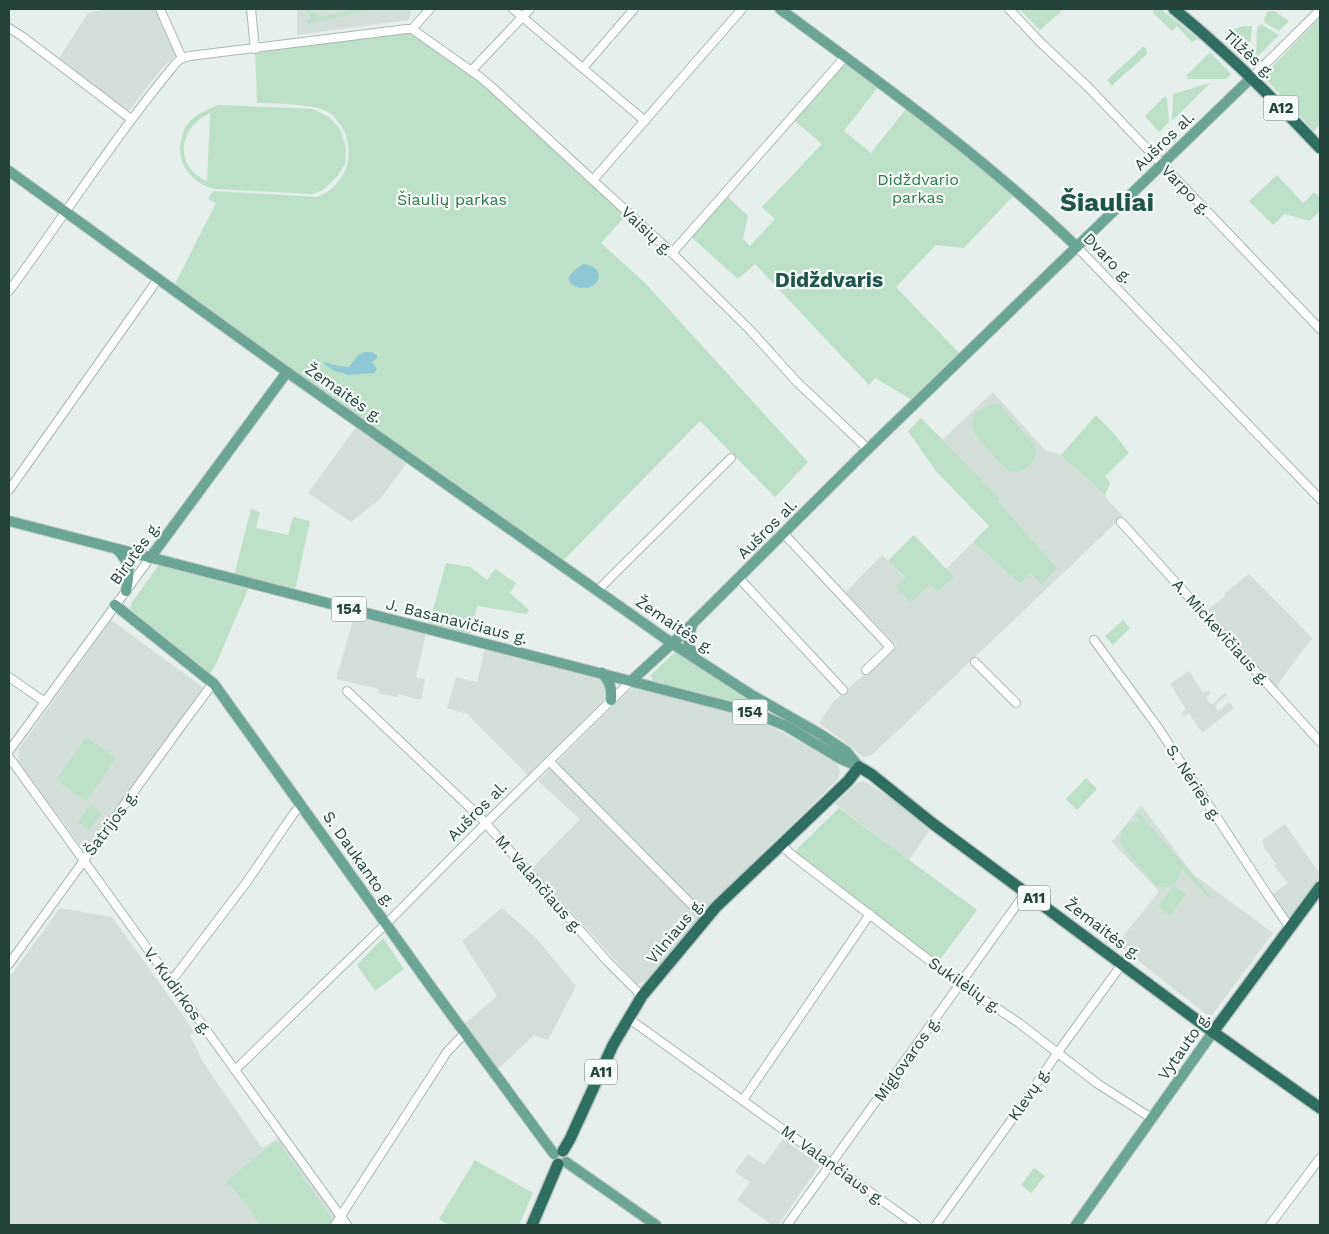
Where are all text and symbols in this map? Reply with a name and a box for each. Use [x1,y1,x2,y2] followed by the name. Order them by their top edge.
[1220,26,1278,82] street label: Tilžės g.
[1264,96,1298,120] road number: A12
[1130,108,1198,174] street label: Aušros al.
[1157,161,1215,219] street label: Varpo g.
[877,170,959,207] park label: Didždvario parkas
[1060,187,1154,217] district label: Šiauliai
[397,190,507,209] park label: Šiaulių parkas
[617,202,677,260] street label: Vaisių g.
[1079,229,1137,287] street label: Dvaro g.
[775,267,883,292] district label: Didždvaris
[302,359,386,427] street label: Žemaitės g.
[733,495,801,563] street label: Aušros al.
[106,518,164,588] street label: Birutės g.
[1168,575,1274,689] street label: A. Mickevičiaus g.
[632,592,718,658] street label: Žemaitės g.
[384,594,530,648] street label: J. Basanavičiaus g.
[332,596,366,622] road number: 154
[732,700,768,724] road number: 154
[1162,741,1226,825] street label: S. Nėries g.
[443,777,511,845] street label: Aušros al.
[80,787,142,859] street label: Šatrijos g.
[319,807,399,911] street label: S. Daukanto g.
[491,831,587,937] street label: M. Valančiaus g.
[1018,886,1050,910] road number: A11
[1061,894,1145,964] street label: Žemaitės g.
[642,895,708,967] street label: Vilniaus g.
[140,943,216,1039] street label: V. Kudirkos g.
[925,953,1005,1017] street label: Sukilėlių g.
[1154,1008,1214,1084] street label: Vytauto g.
[870,1013,944,1105] street label: Miglovaros g.
[585,1060,617,1084] road number: A11
[1004,1063,1054,1125] street label: Klevų g.
[777,1121,889,1209] street label: M. Valančiaus g.

